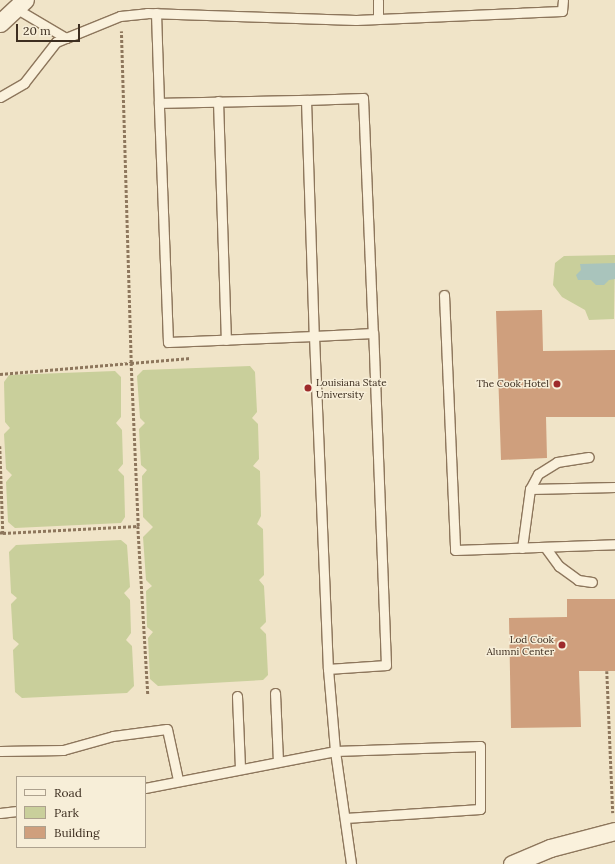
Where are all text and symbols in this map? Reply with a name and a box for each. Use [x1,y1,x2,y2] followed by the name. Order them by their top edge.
[18,16,82,42] scale bar
[23,23,51,38] text: 20 m
[316,376,387,400] place label: Louisiana State University
[476,378,549,390] place label: The Cook Hotel
[552,379,562,389] marker: The Cook Hotel
[303,383,313,393] marker: Louisiana State University
[487,633,554,656] place label: Lod Cook Alumni Center
[557,640,567,650] marker: Lod Cook Alumni Center
[16,776,146,848] legend
[54,785,82,800] text: Road
[54,805,79,820] text: Park
[54,825,100,840] text: Building

